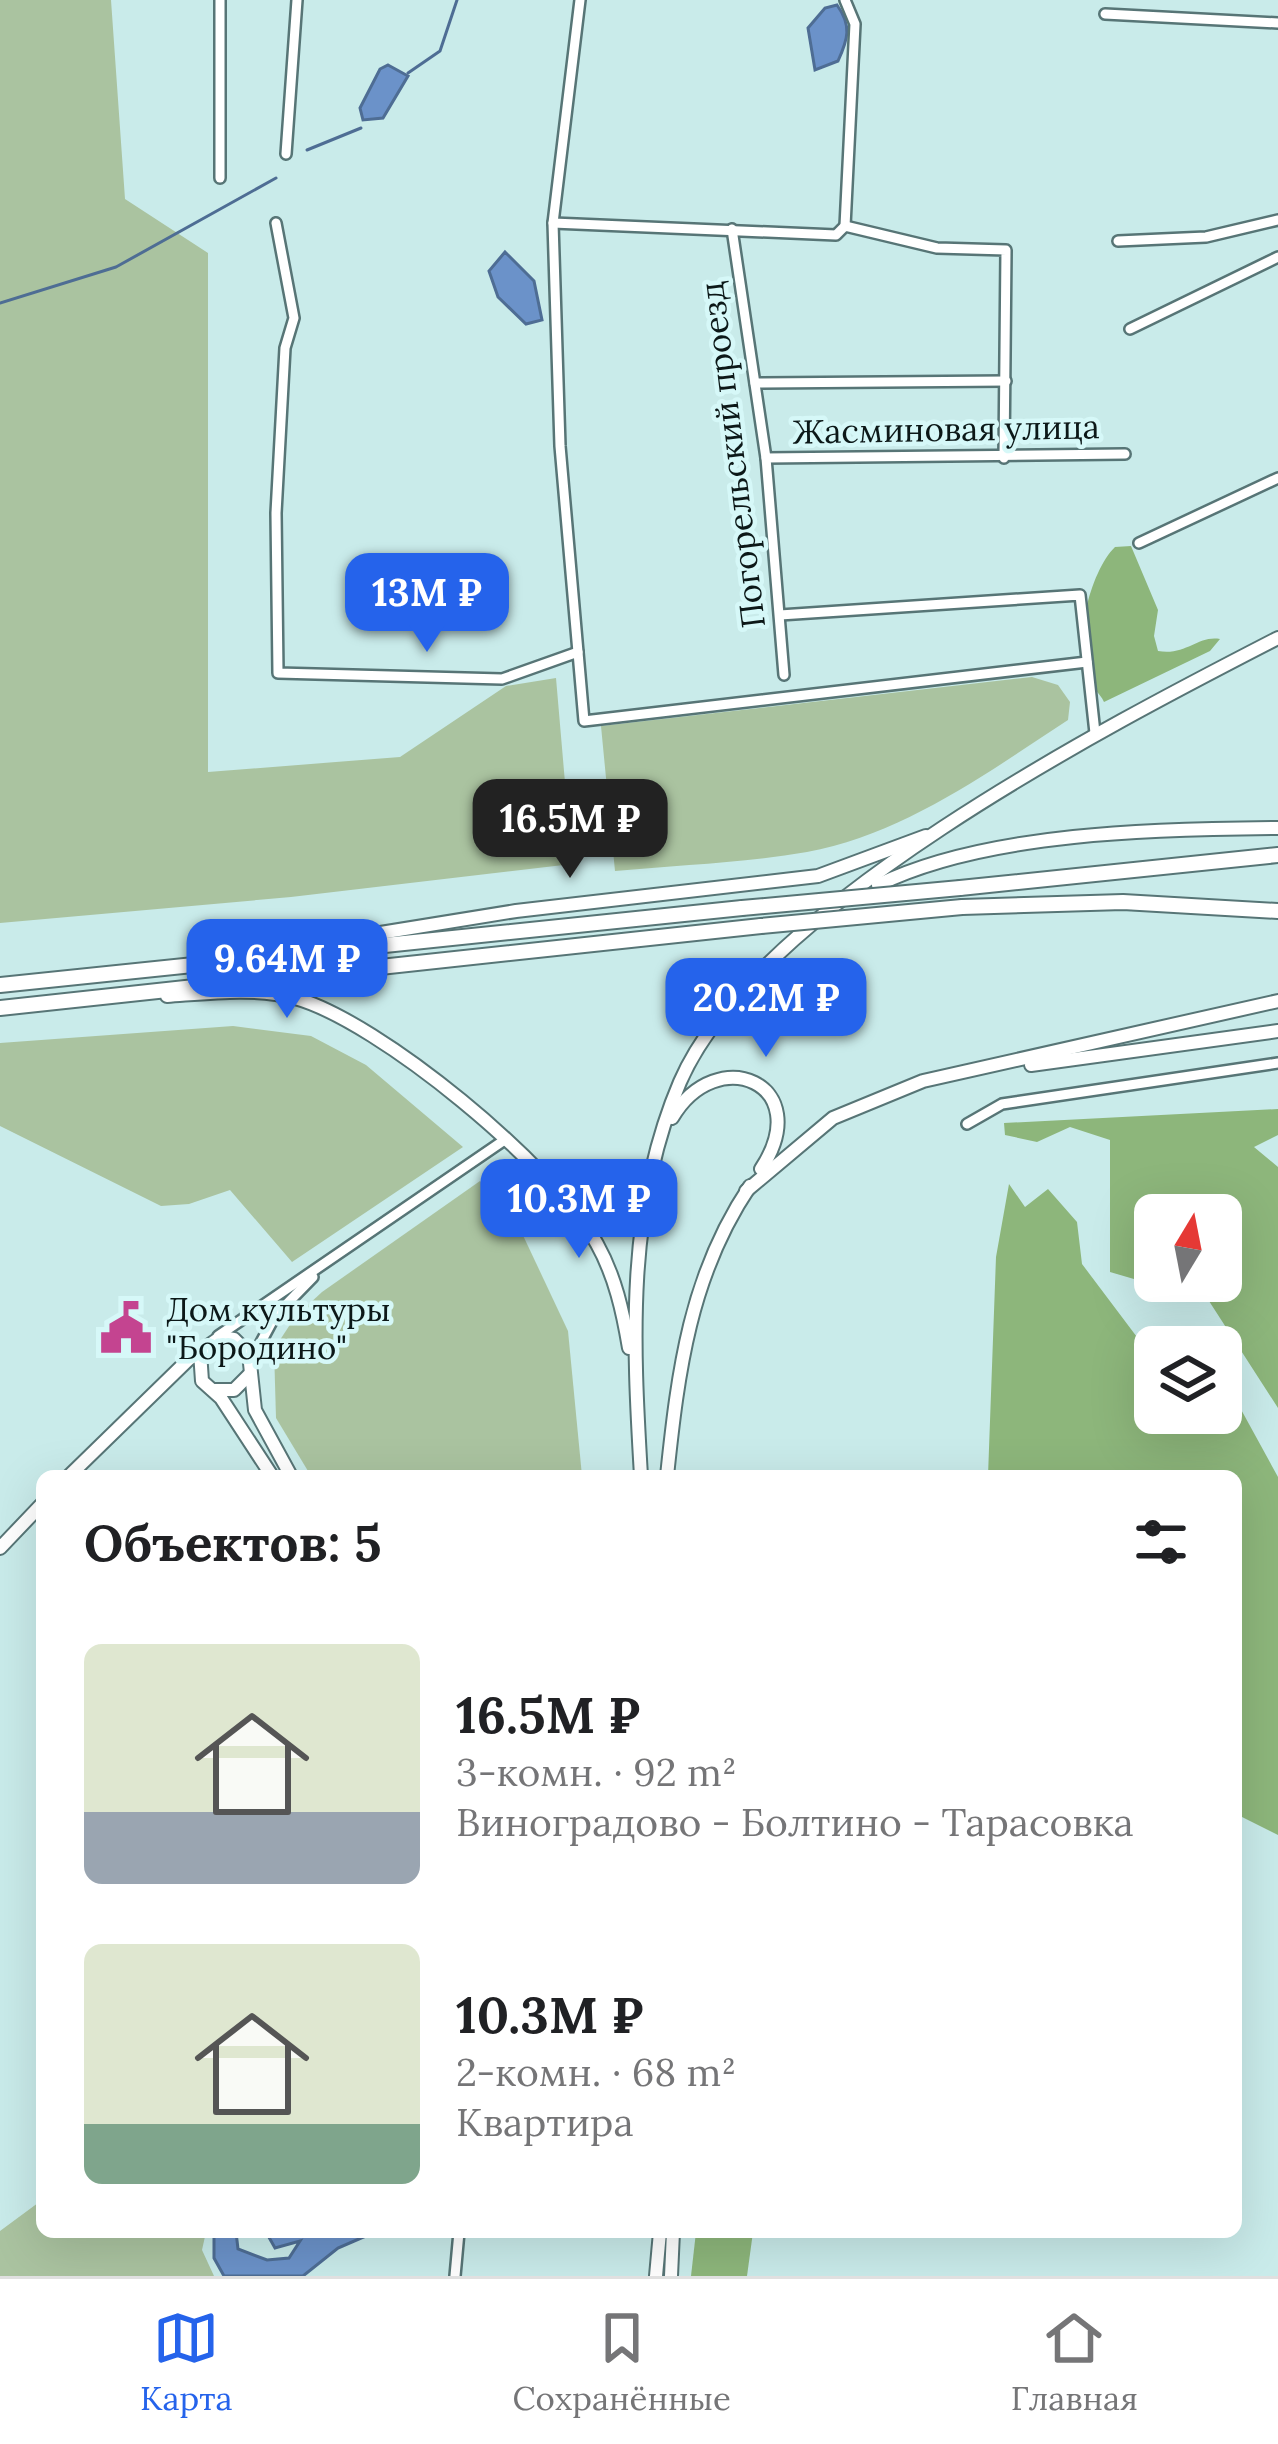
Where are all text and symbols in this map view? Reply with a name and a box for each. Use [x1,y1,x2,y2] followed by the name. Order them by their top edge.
[690,279,774,631] street label: Погорельский проезд
[792,405,1100,453] street label: Жасминовая улица
[343,553,511,655] pin: 13M ₽
[372,567,482,617] text: 13M ₽
[459,779,681,881] pin: 16.5M ₽
[500,793,640,843] text: 16.5M ₽
[176,919,398,1021] pin: 9.64M ₽
[214,933,361,983] text: 9.64M ₽
[655,958,877,1060] pin: 20.2M ₽
[692,972,840,1022] text: 20.2M ₽
[468,1159,690,1261] pin: 10.3M ₽
[507,1173,651,1223] text: 10.3M ₽
[1134,1194,1242,1302] north arrow
[1134,1194,1242,1434] map controls
[166,1288,391,1368] place label: Дом культуры "Бородино"
[97,1299,155,1357] public building icon: Дом культуры "Бородино"
[1134,1326,1242,1434] button: layers
[1128,1509,1194,1575] icon: filters
[84,1510,381,1575] text: Объектов: 5
[456,1682,640,1747] text: 16.5M ₽
[180,1692,324,1836] icon: home
[456,1747,737,1797] text: 3-комн. · 92 m²
[456,1797,1134,1847] text: Виноградово - Болтино - Тарасовка
[456,1982,643,2047] text: 10.3M ₽
[180,1992,324,2136] icon: home
[456,2047,736,2097] text: 2-комн. · 68 m²
[456,2097,634,2147] text: Квартира
[140,2305,233,2419] tab: Карта
[512,2305,731,2419] tab: Сохранённые
[1011,2305,1138,2419] tab: Главная

